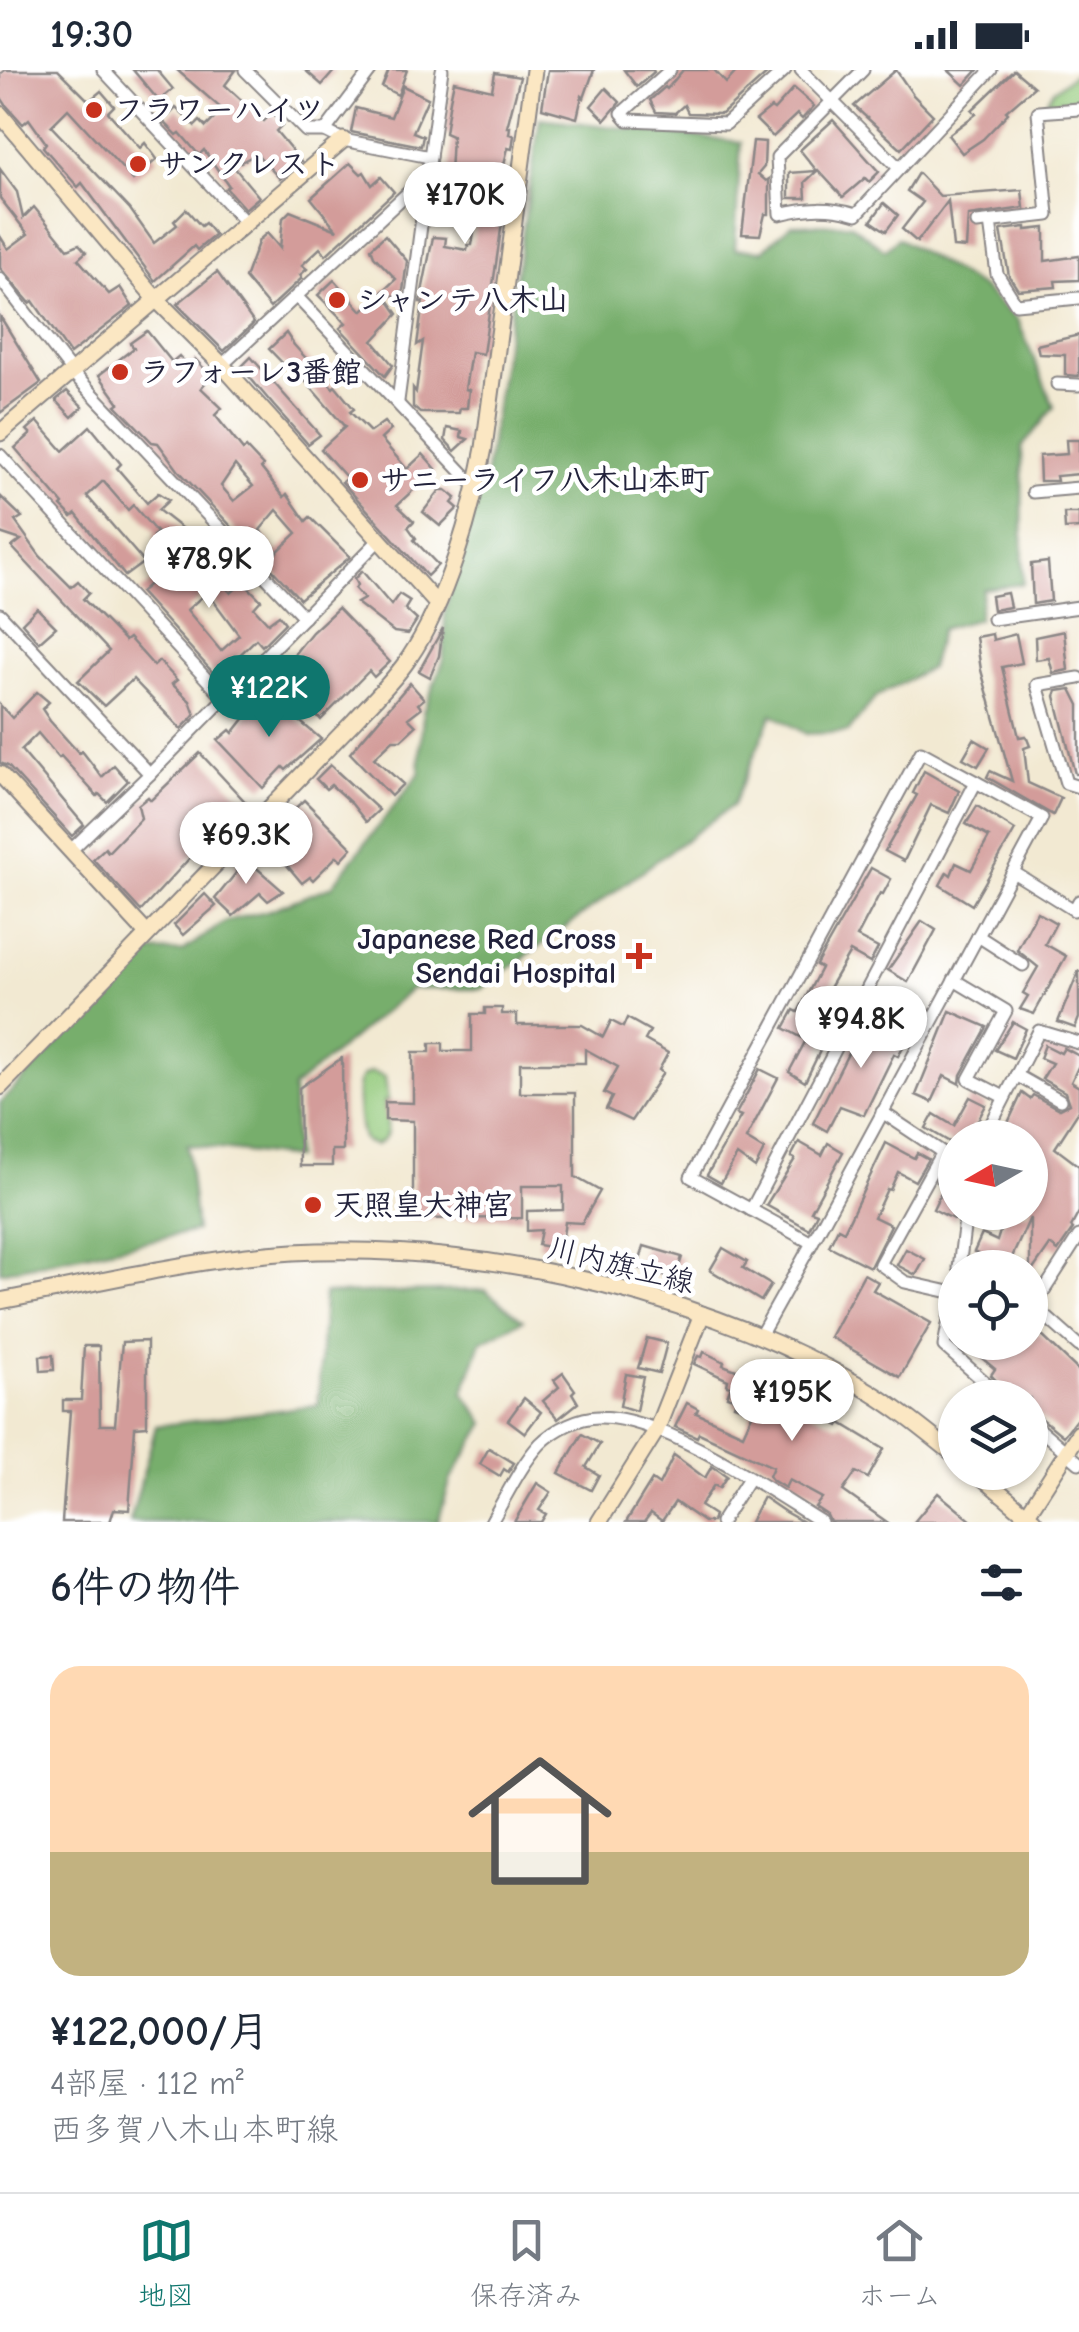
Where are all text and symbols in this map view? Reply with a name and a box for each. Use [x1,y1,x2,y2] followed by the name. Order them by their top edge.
[50,13,133,57] text: 19:30
[114,93,324,128] place label: フラワーハイツ
[83,99,105,121] marker: フラワーハイツ
[158,147,340,182] place label: サンクレスト
[127,153,149,175] marker: サンクレスト
[395,162,535,247] pin: ¥170K
[425,176,505,213] text: ¥170K
[357,283,568,318] place label: シャンテ八木山
[326,289,348,311] marker: シャンテ八木山
[140,355,361,390] place label: ラフォーレ3番館
[109,361,131,383] marker: ラフォーレ3番館
[380,463,709,498] place label: サニーライフ八木山本町
[349,469,371,491] marker: サニーライフ八木山本町
[128,526,290,611] pin: ¥78.9K
[166,540,252,577] text: ¥78.9K
[199,655,339,740] pin: ¥122K
[230,669,308,706] text: ¥122K
[165,802,327,887] pin: ¥69.3K
[202,816,290,853] text: ¥69.3K
[357,922,616,991] place label: Japanese Red Cross Sendai Hospital
[626,943,652,969] marker: Japanese Red Cross Sendai Hospital
[780,986,942,1071] pin: ¥94.8K
[817,1000,905,1037] text: ¥94.8K
[938,1120,1048,1230] north arrow
[938,1120,1048,1490] map controls
[333,1188,513,1223] place label: 天照皇大神宮
[302,1194,324,1216] marker: 天照皇大神宮
[544,1230,698,1301] street label: 川内旗立線
[938,1250,1048,1360] button: locate
[722,1359,862,1444] pin: ¥195K
[752,1373,832,1410] text: ¥195K
[938,1380,1048,1490] button: layers
[974,1555,1029,1610] icon: filters
[50,1563,240,1612] text: 6件の物件
[450,1731,630,1911] icon: home
[50,2007,270,2056] text: ¥122,000/月
[50,2065,244,2102] text: 4部屋 · 112 m²
[50,2111,338,2148] text: 西多賀八木山本町線
[138,2213,194,2313] tab: 地図
[470,2213,582,2313] tab: 保存済み
[858,2213,941,2313] tab: ホーム

